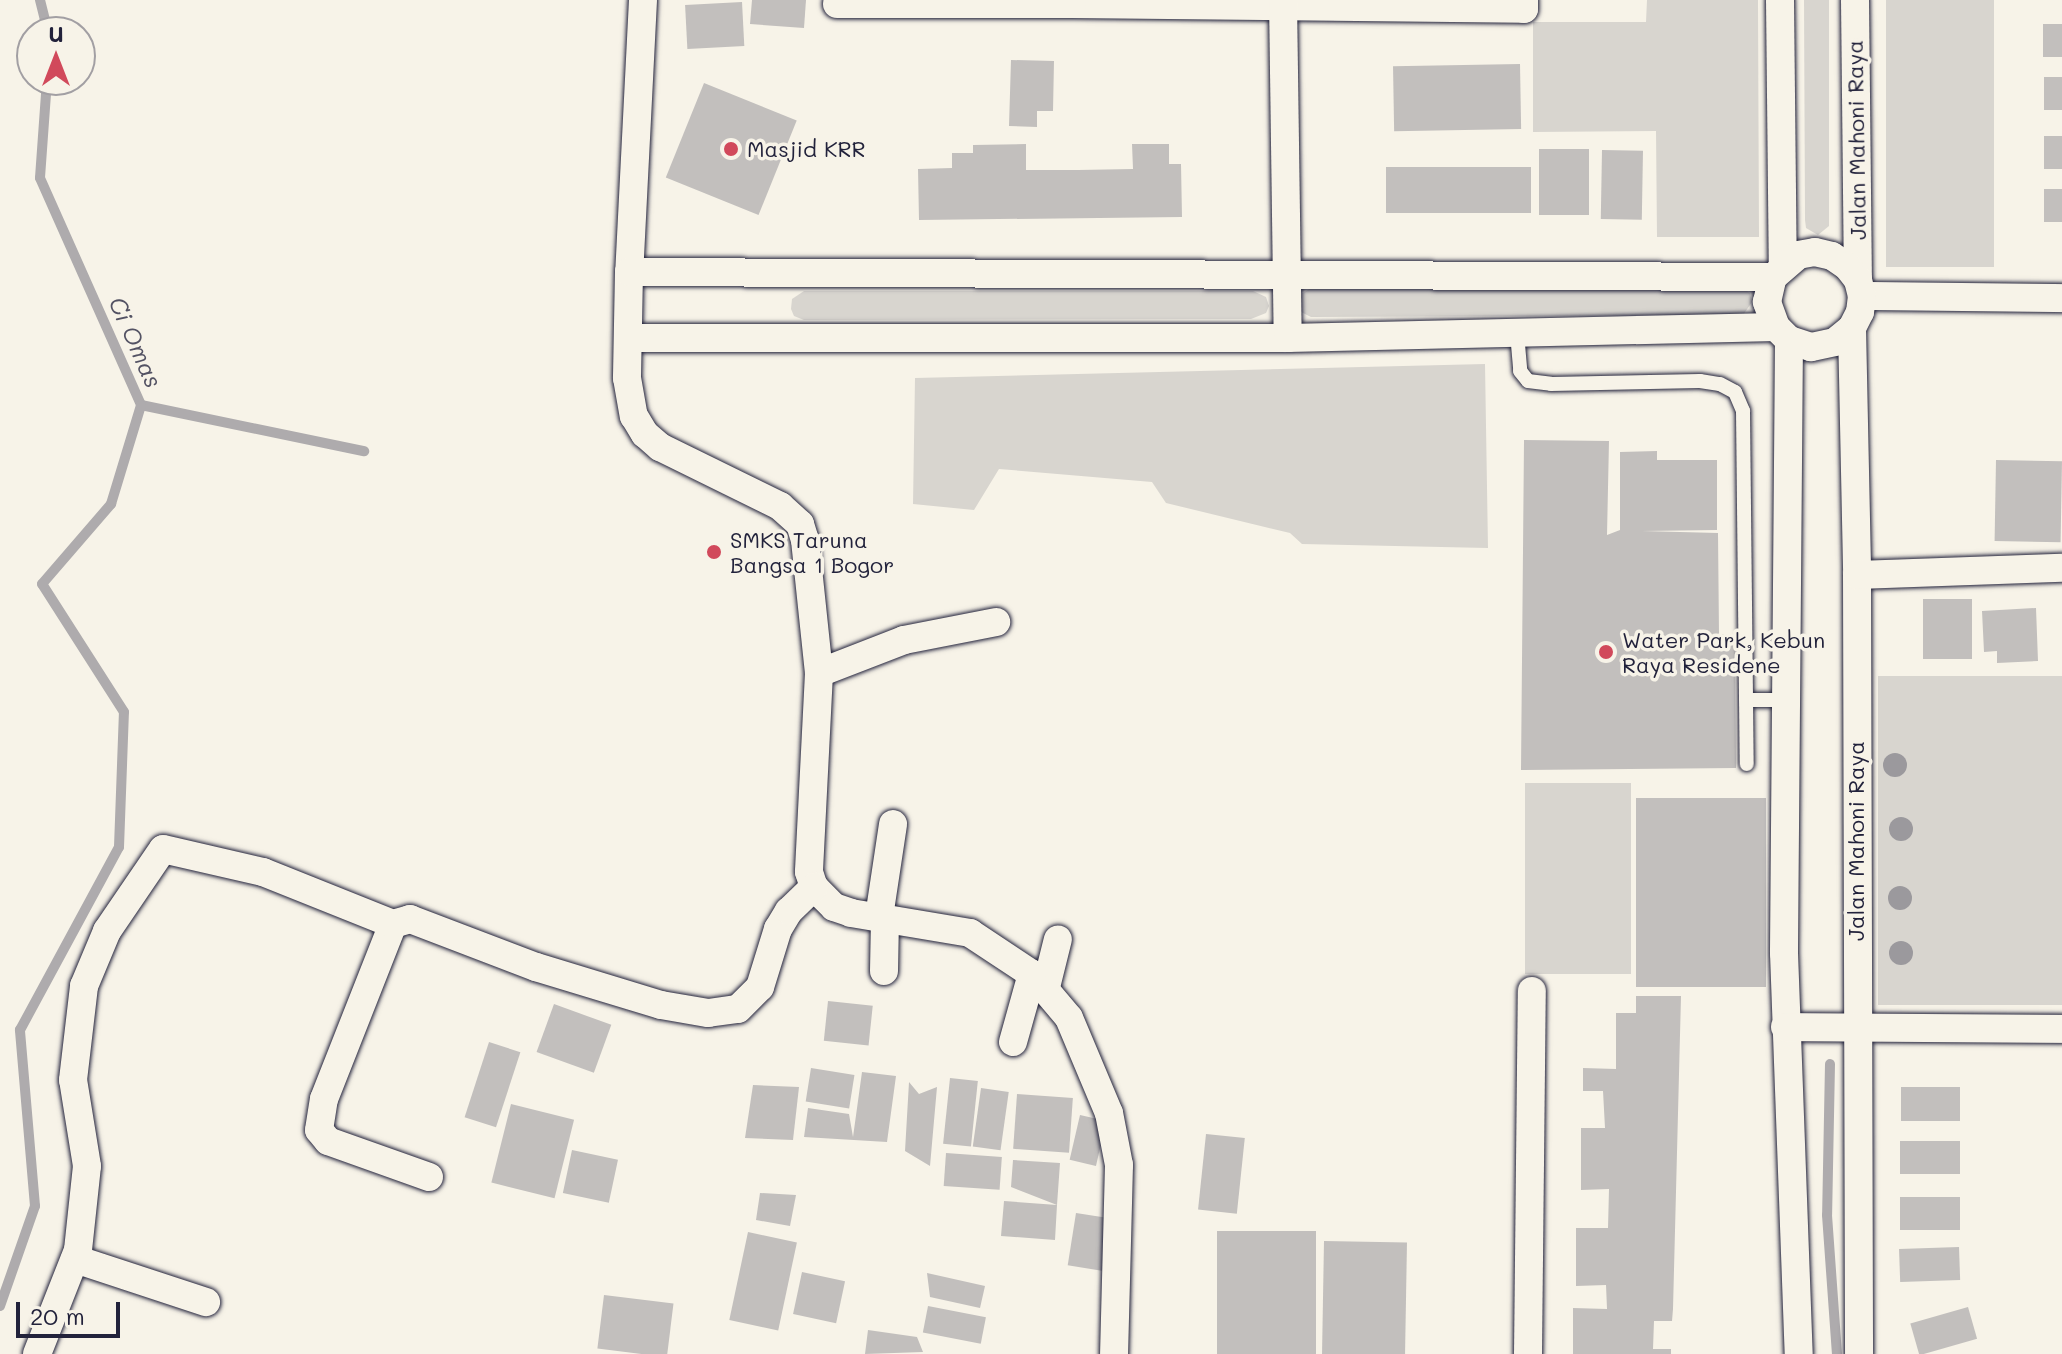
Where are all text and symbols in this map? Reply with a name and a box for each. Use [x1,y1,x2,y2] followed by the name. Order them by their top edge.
[16,16,96,96] north arrow
[48,19,64,48] text: U
[1841,40,1871,240] street label: Jalan Mahoni Raya
[747,136,866,162] place label: Masjid KRR
[722,140,740,158] marker: Masjid KRR
[103,292,169,392] water label: Ci Omas
[730,526,894,578] place label: SMKS Taruna Bangsa 1 Bogor
[705,543,723,561] marker: SMKS Taruna Bangsa 1 Bogor
[1622,626,1825,678] place label: Water Park, Kebun Raya Residene
[1597,643,1615,661] marker: Water Park, Kebun Raya Residene
[1843,741,1869,941] street label: Jalan Mahoni Raya
[20,1286,124,1336] scale bar
[30,1300,85,1331] text: 20 m

